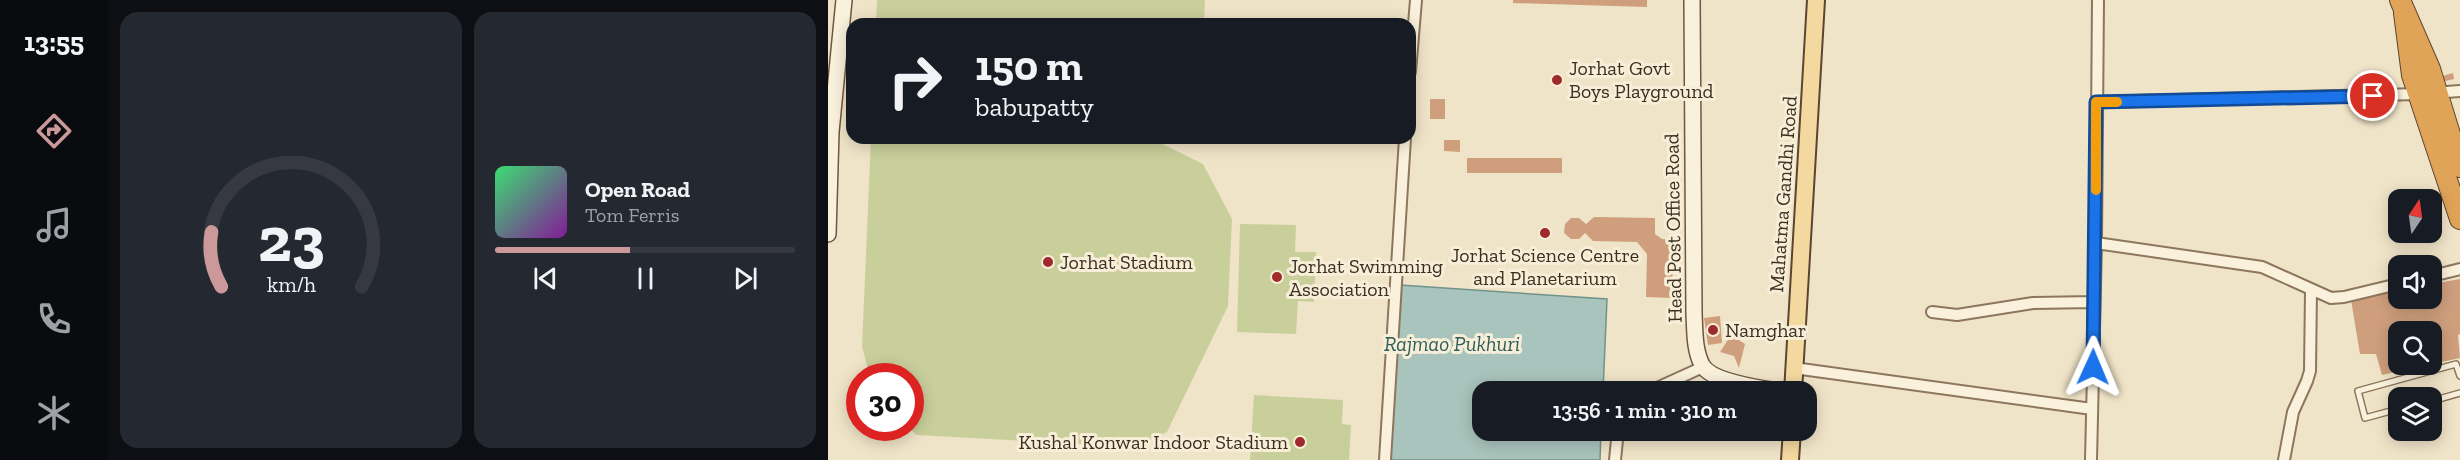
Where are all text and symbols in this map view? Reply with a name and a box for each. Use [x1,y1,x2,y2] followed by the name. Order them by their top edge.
[24,26,84,58] text: 13:55
[975,40,1083,91] text: 150 m
[876,42,954,120] icon: right
[1569,56,1714,103] place label: Jorhat Govt Boys Playground
[2347,70,2398,121] pin
[1550,73,1564,87] marker: Jorhat Govt Boys Playground
[2356,79,2389,112] icon: arrive
[975,91,1094,123] text: babupatty
[1764,95,1802,293] street label: Mahatma Gandhi Road
[33,110,75,152] icon: directions
[1659,133,1687,323] street label: Head Post Office Road
[585,176,690,203] text: Open Road
[2388,189,2442,243] north arrow
[2388,189,2442,441] map controls
[258,202,324,277] text: 23
[585,203,680,227] text: Tom Ferris
[33,204,75,246] icon: music
[1538,226,1552,240] marker: Jorhat Science Centre and Planetarium
[1451,243,1639,290] place label: Jorhat Science Centre and Planetarium
[1060,250,1194,274] place label: Jorhat Stadium
[1289,254,1443,301] place label: Jorhat Swimming Association
[1041,255,1055,269] marker: Jorhat Stadium
[2388,255,2442,309] button: sound
[529,262,562,295] icon: previous
[629,262,662,295] icon: pause
[729,262,762,295] icon: next
[1270,270,1284,284] marker: Jorhat Swimming Association
[267,272,315,297] text: km/h
[33,298,75,340] icon: phone
[1725,318,1806,342] place label: Namghar
[2388,321,2442,375] button: search
[1706,323,1720,337] marker: Namghar
[1384,331,1520,356] water label: Rajmao Pukhuri
[2061,335,2125,399] position arrow
[846,363,924,441] speed limit sign: 30
[2388,387,2442,441] button: layers
[33,392,75,434] icon: climate
[1552,397,1737,424] text: 13:56 · 1 min · 310 m
[1018,430,1289,454] place label: Kushal Konwar Indoor Stadium
[1293,435,1307,449] marker: Kushal Konwar Indoor Stadium

